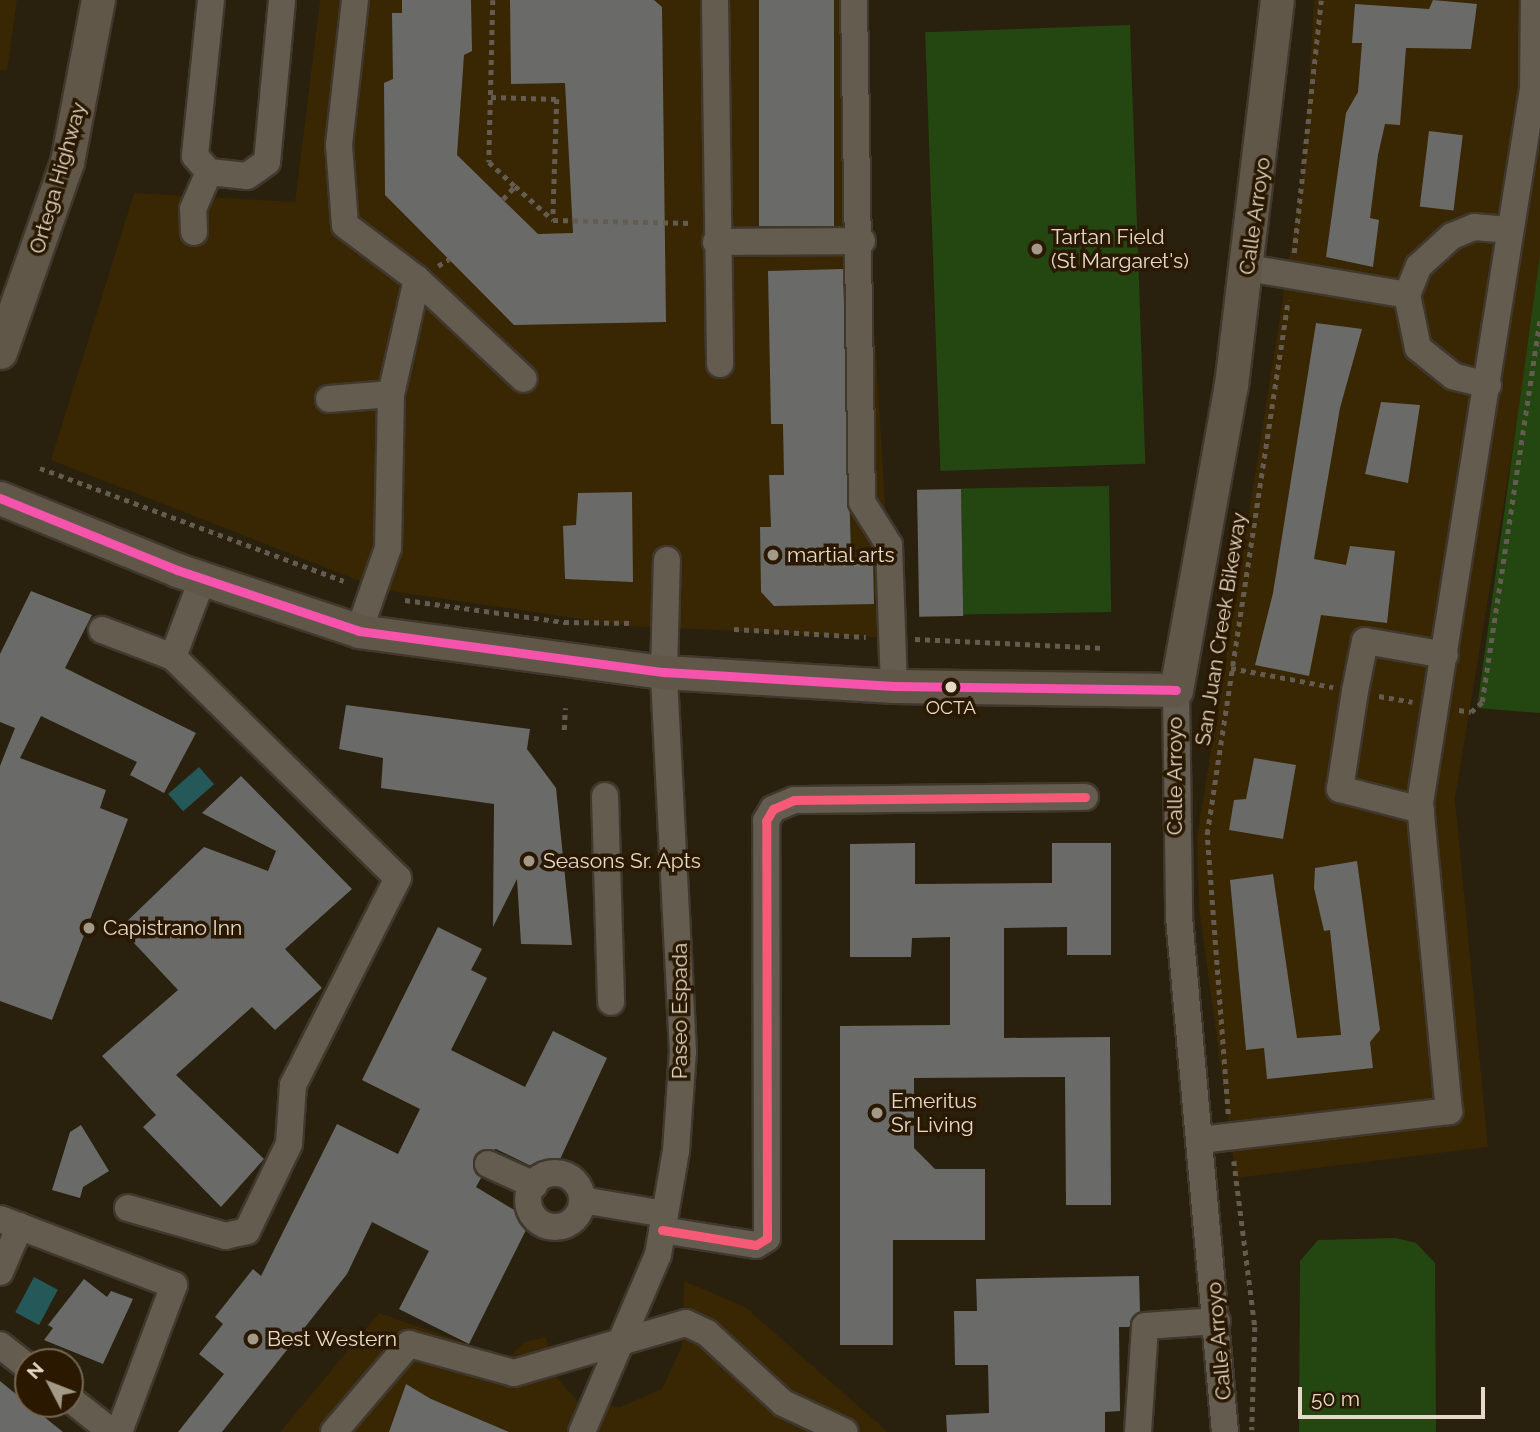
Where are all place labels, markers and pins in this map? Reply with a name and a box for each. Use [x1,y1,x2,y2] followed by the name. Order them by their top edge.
[1051,224,1189,274] place label: Tartan Field (St Margaret's)
[1029,241,1045,257] marker: Tartan Field (St Margaret's)
[787,542,895,568] place label: martial arts
[765,547,781,563] marker: martial arts
[944,680,958,694] marker: OCTA
[926,697,976,719] place label: OCTA
[543,848,701,874] place label: Seasons Sr. Apts
[521,853,537,869] marker: Seasons Sr. Apts
[103,915,242,941] place label: Capistrano Inn
[81,920,97,936] marker: Capistrano Inn
[891,1088,977,1138] place label: Emeritus Sr Living
[869,1105,885,1121] marker: Emeritus Sr Living
[267,1326,398,1352] place label: Best Western
[245,1331,261,1347] marker: Best Western

